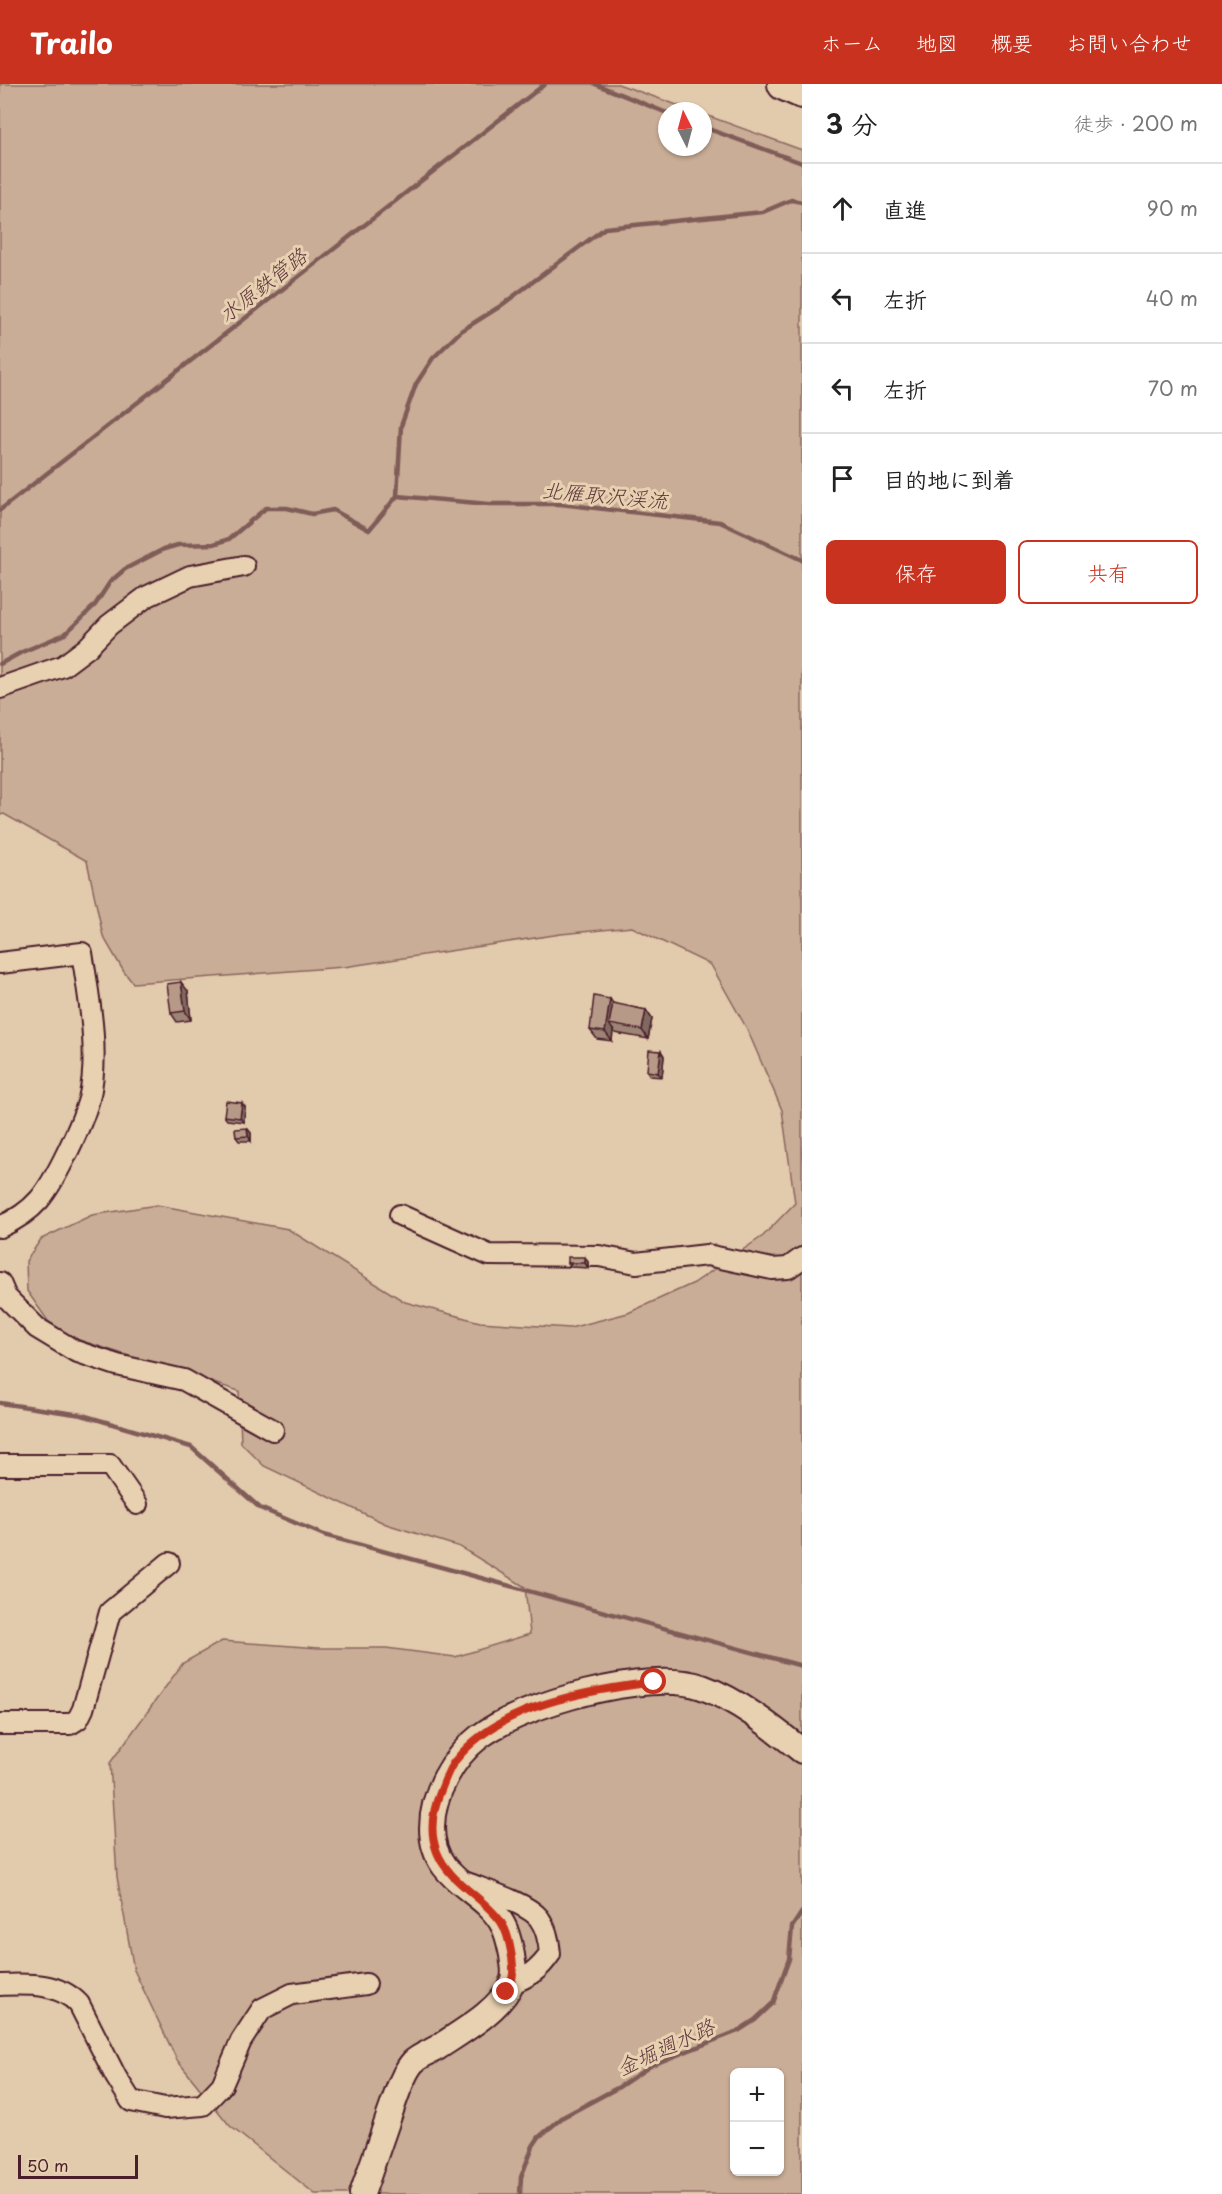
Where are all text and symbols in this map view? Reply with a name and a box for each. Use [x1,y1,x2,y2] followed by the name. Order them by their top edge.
[30,21,113,64] text: Trailo
[821,26,883,58] text: ホーム
[916,26,958,58] text: 地図
[991,26,1033,58] text: 概要
[1066,26,1192,58] text: お問い合わせ
[658,102,712,156] north arrow
[826,104,877,143] text: 3 分
[1074,108,1198,138] text: 徒歩 · 200 m
[826,192,859,225] icon: ahead
[883,192,927,225] text: 直進
[1147,193,1198,223] text: 90 m
[211,238,314,329] water label: 水原鉄管路
[826,282,859,315] icon: left
[883,282,927,315] text: 左折
[1146,283,1198,313] text: 40 m
[826,372,859,405] icon: left
[883,372,927,405] text: 左折
[1148,373,1198,403] text: 70 m
[826,462,859,495] icon: arrive
[883,462,1015,495] text: 目的地に到着
[541,473,671,516] water label: 北雁取沢渓流
[826,540,1006,604] button: 保存
[1018,540,1198,604] button: 共有
[640,1668,666,1694] route start
[492,1978,518,2004] route end
[611,2009,720,2083] water label: 金堀週水路
[730,2068,784,2176] map controls
[730,2068,784,2122] button: +
[730,2122,784,2176] button: −
[18,2152,138,2180] scale bar
[27,2153,68,2177] text: 50 m

